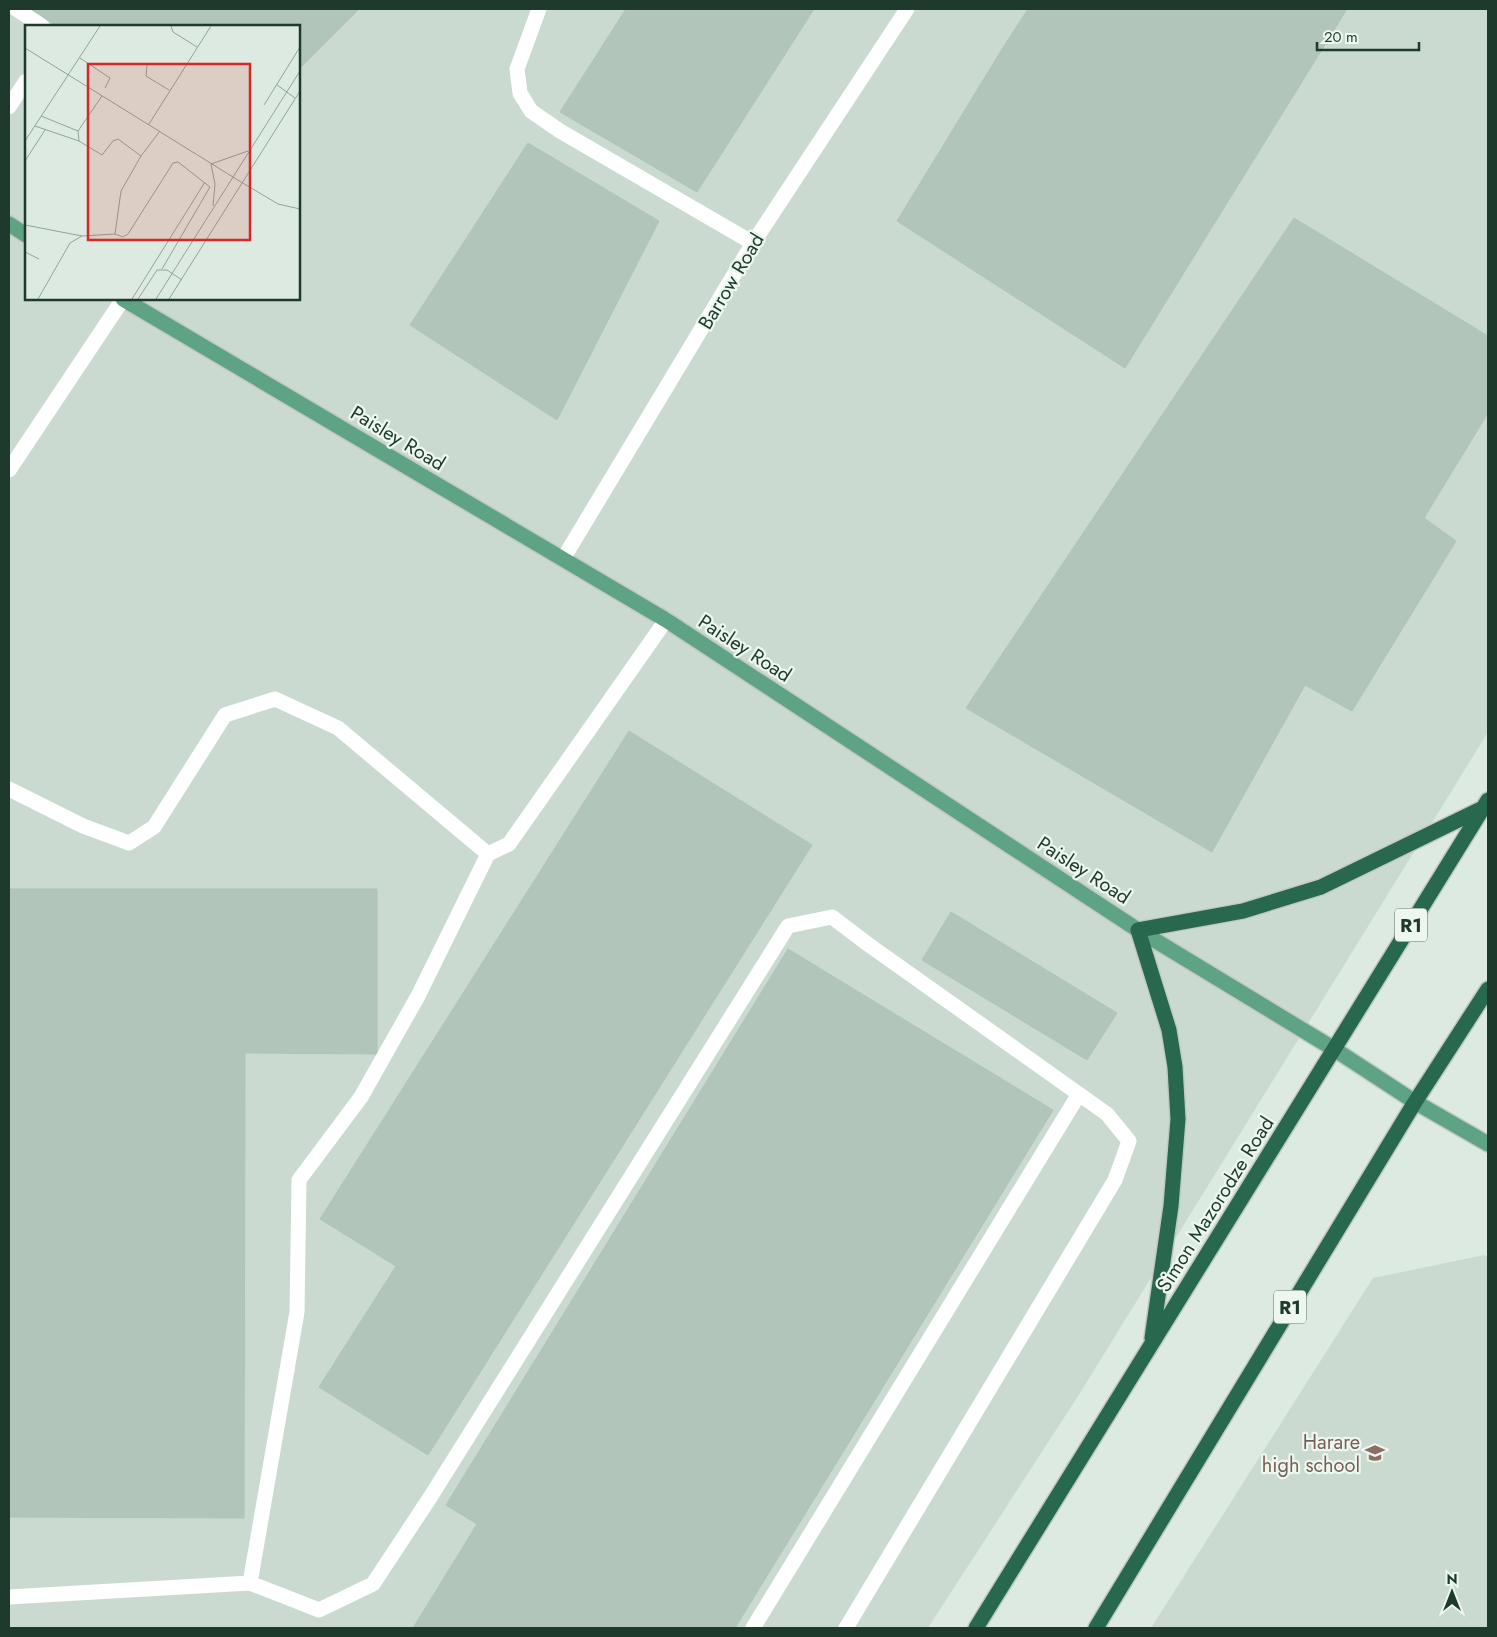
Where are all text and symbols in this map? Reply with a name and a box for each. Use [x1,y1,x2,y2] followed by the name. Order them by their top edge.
[1317,20,1420,52] scale bar
[25,25,300,300] inset map
[1324,26,1358,48] text: 20 m
[691,228,772,335] street label: Barrow Road
[345,399,451,478] street label: Paisley Road
[692,607,797,689] street label: Paisley Road
[1031,829,1136,911] street label: Paisley Road
[1395,908,1427,942] road number: R1
[1150,1111,1281,1298] street label: Simon Mazorodze Road
[1274,1290,1306,1324] road number: R1
[1262,1428,1360,1480] place label: Harare high school
[1364,1442,1386,1464] school or university icon: Harare high school
[1427,1567,1477,1617] north arrow
[1446,1569,1458,1589] text: N

